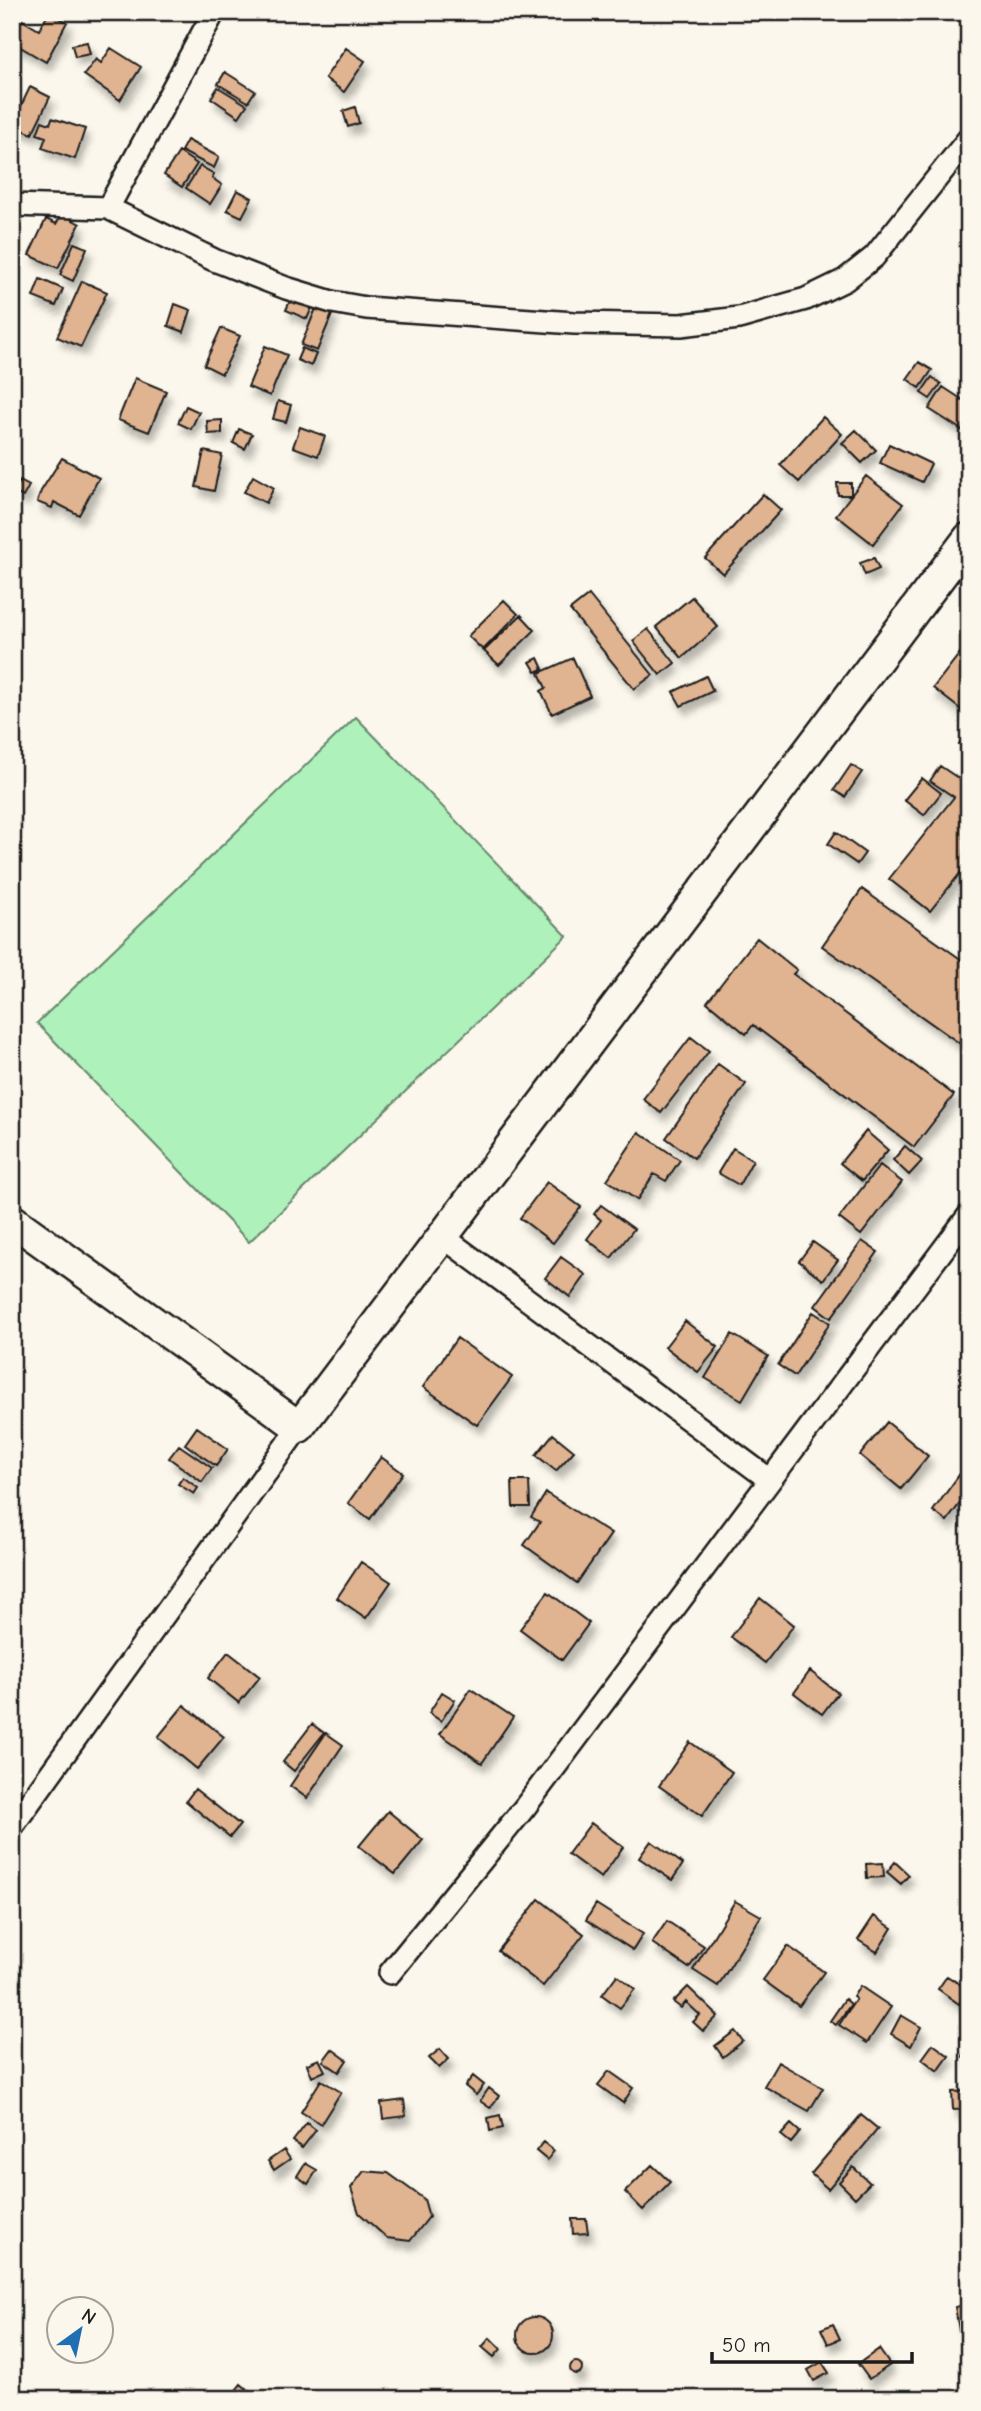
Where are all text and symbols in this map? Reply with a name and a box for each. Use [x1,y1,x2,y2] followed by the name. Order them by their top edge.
[46,2296,116,2366] north arrow
[78,2304,100,2329] text: N
[712,2320,911,2364] scale bar
[722,2333,771,2357] text: 50 m

